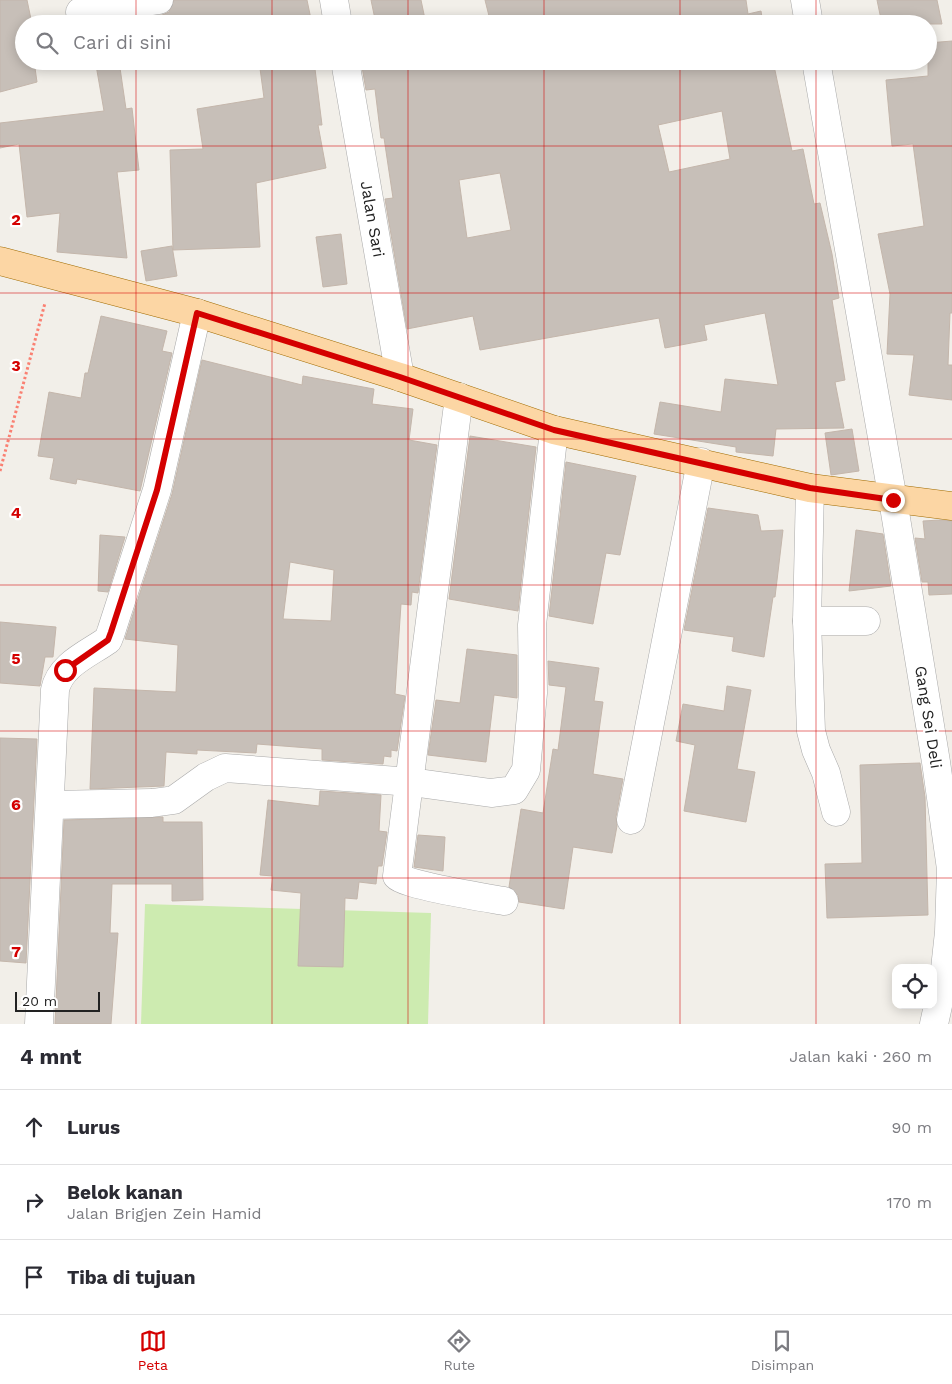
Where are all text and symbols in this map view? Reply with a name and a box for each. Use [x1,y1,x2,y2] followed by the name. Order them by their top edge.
[15,15,937,70] search box
[33,29,61,57] icon: search
[73,31,171,54] text: Cari di sini
[356,179,389,259] street label: Jalan Sari
[11,210,21,229] text: 2
[11,356,21,375] text: 3
[882,489,905,512] route end
[11,503,21,522] text: 4
[11,649,21,668] text: 5
[54,659,77,682] route start
[911,664,946,770] street label: Gang Sei Deli
[11,795,21,814] text: 6
[11,942,21,961] text: 7
[892,964,937,1009] map controls
[892,964,937,1009] button: locate
[15,989,100,1012] scale bar
[22,993,57,1009] text: 20 m
[20,1044,81,1069] text: 4 mnt
[789,1047,932,1066] text: Jalan kaki · 260 m
[20,1113,48,1141] icon: ahead
[67,1116,120,1139] text: Lurus
[891,1118,932,1137] text: 90 m
[67,1181,183,1204] text: Belok kanan
[20,1188,48,1216] icon: right
[886,1193,932,1212] text: 170 m
[67,1204,262,1223] text: Jalan Brigjen Zein Hamid
[20,1263,48,1291] icon: arrive
[67,1266,196,1289] text: Tiba di tujuan
[138,1327,168,1373] tab: Peta
[443,1327,475,1373] tab: Rute
[751,1327,814,1373] tab: Disimpan

